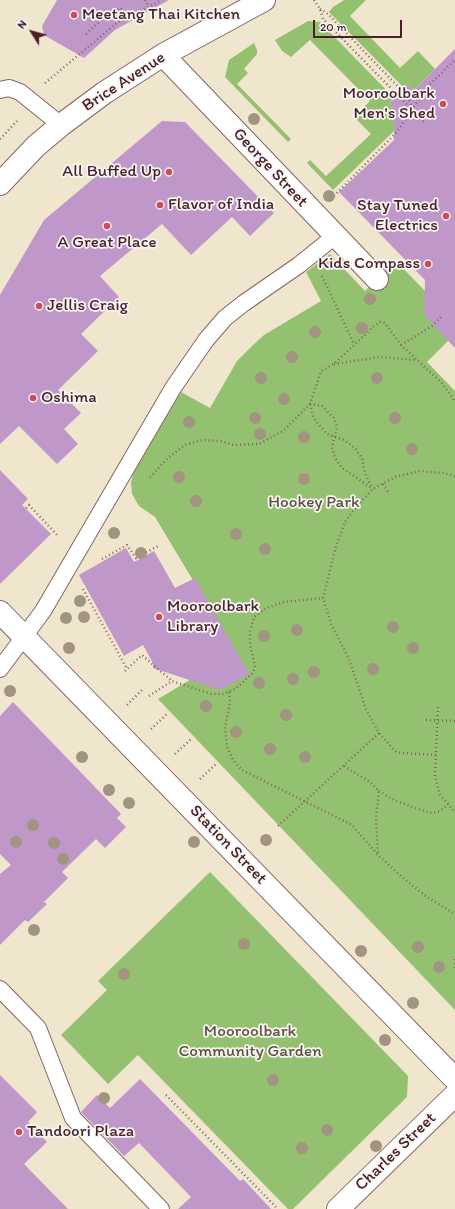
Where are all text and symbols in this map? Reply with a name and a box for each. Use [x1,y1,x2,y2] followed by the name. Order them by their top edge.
[82,5,240,25] place label: Meetang Thai Kitchen
[69,10,79,20] marker: Meetang Thai Kitchen
[12,12,52,52] north arrow
[315,12,404,38] scale bar
[15,18,29,31] text: N
[320,20,347,34] text: 20 m
[79,48,169,116] street label: Brice Avenue
[343,84,435,124] place label: Mooroolbark Men's Shed
[438,99,448,109] marker: Mooroolbark Men's Shed
[228,124,312,212] street label: George Street
[62,162,161,182] place label: All Buffed Up
[164,167,174,177] marker: All Buffed Up
[168,195,274,215] place label: Flavor of India
[357,196,438,236] place label: Stay Tuned Electrics
[155,200,165,210] marker: Flavor of India
[441,211,451,221] marker: Stay Tuned Electrics
[102,221,112,231] marker: A Great Place
[57,233,157,253] place label: A Great Place
[318,254,420,274] place label: Kids Compass
[423,259,433,269] marker: Kids Compass
[47,296,128,316] place label: Jellis Craig
[34,301,44,311] marker: Jellis Craig
[41,388,97,408] place label: Oshima
[28,393,38,403] marker: Oshima
[268,493,360,513] park label: Hookey Park
[167,597,259,637] place label: Mooroolbark Library
[154,612,164,622] marker: Mooroolbark Library
[185,801,271,889] street label: Station Street
[178,1022,322,1062] park label: Mooroolbark Community Garden
[351,1108,441,1196] street label: Charles Street
[27,1122,134,1142] place label: Tandoori Plaza
[14,1127,24,1137] marker: Tandoori Plaza

